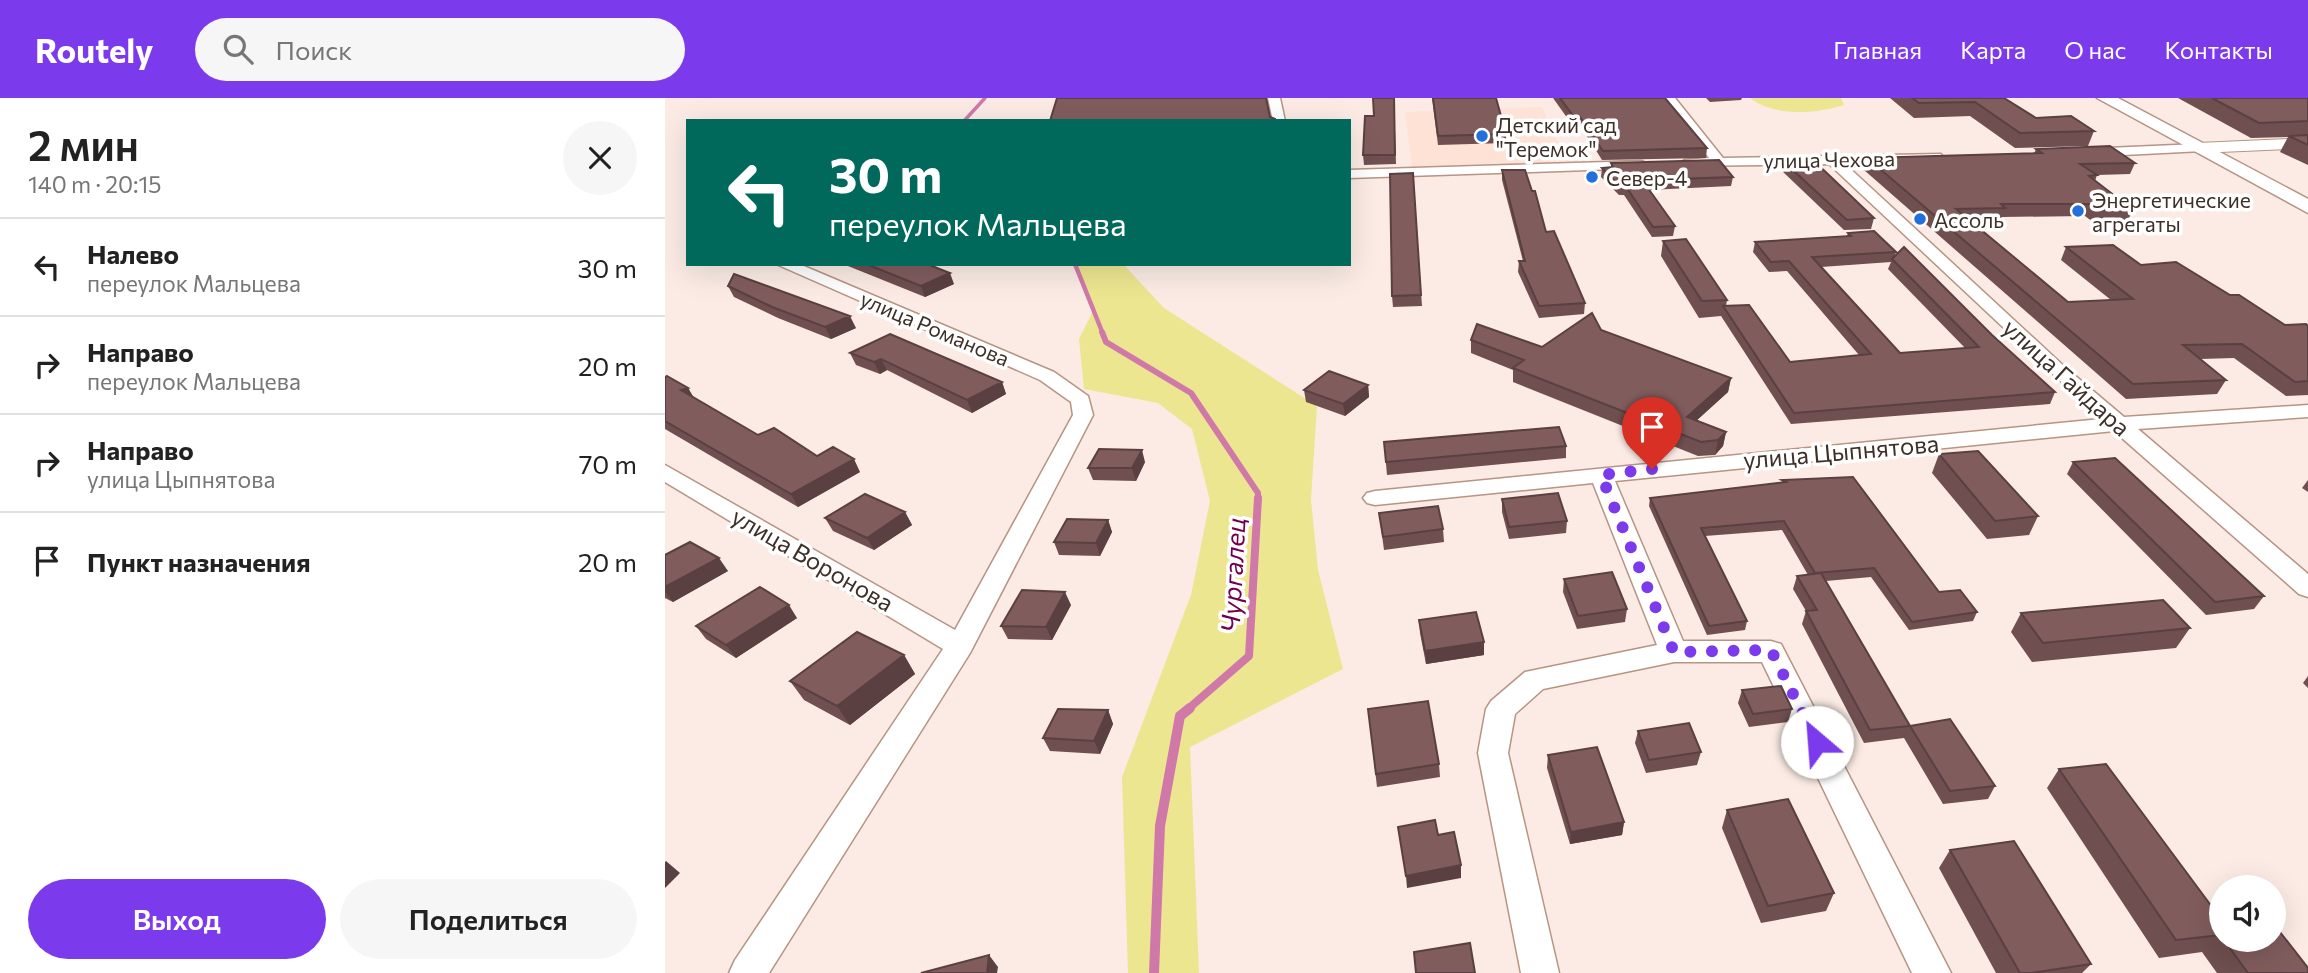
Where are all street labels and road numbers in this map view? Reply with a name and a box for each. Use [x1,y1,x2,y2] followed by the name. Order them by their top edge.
[1763,145,1895,173] street label: улица Чехова
[857,285,1013,371] street label: улица Романова
[1997,312,2137,442] street label: улица Гайдара
[1742,428,1940,474] street label: улица Цыпнятова
[727,501,899,617] street label: улица Воронова

